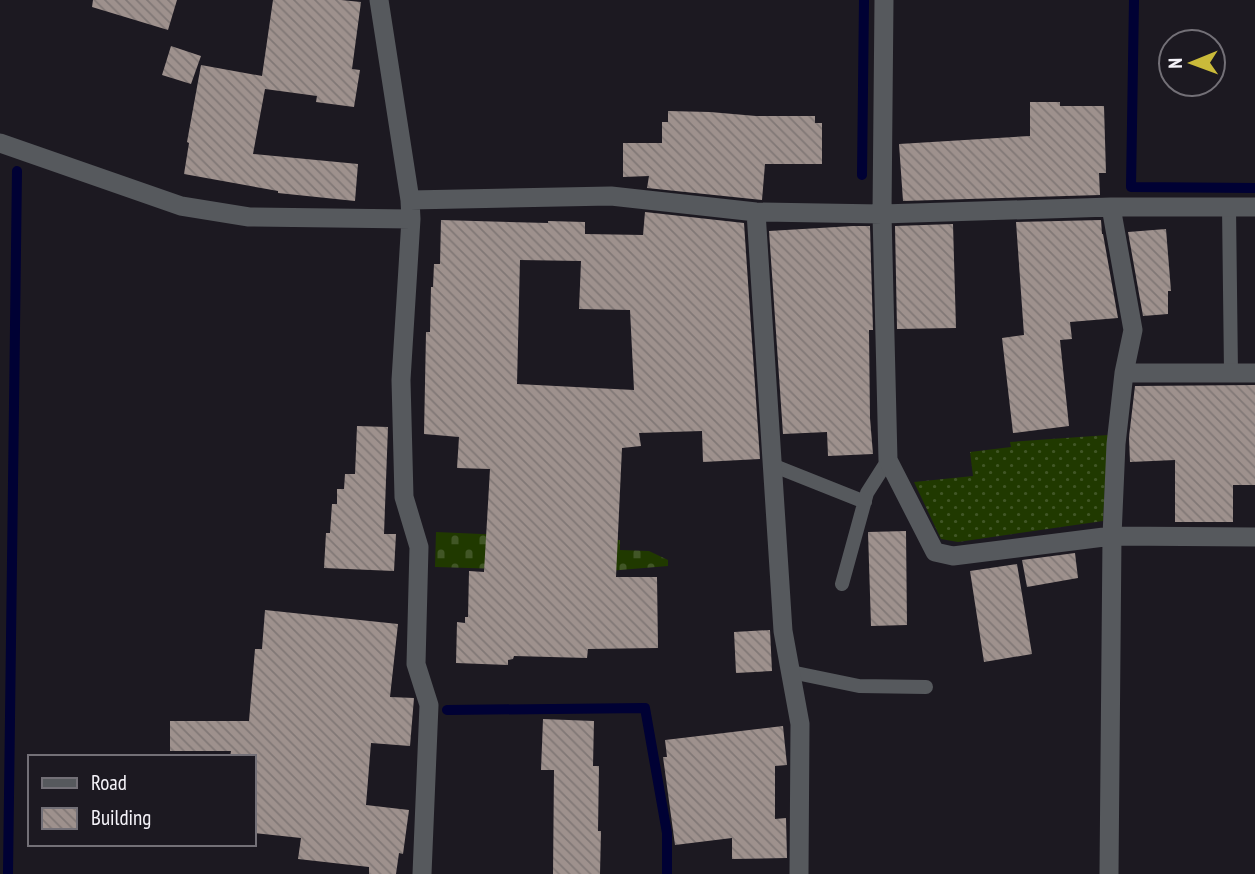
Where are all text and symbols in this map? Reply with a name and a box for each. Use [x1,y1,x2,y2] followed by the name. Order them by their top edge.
[1157,28,1227,98] north arrow
[1163,58,1187,69] text: N
[28,755,256,846] legend
[91,769,127,796] text: Road
[91,804,151,831] text: Building

